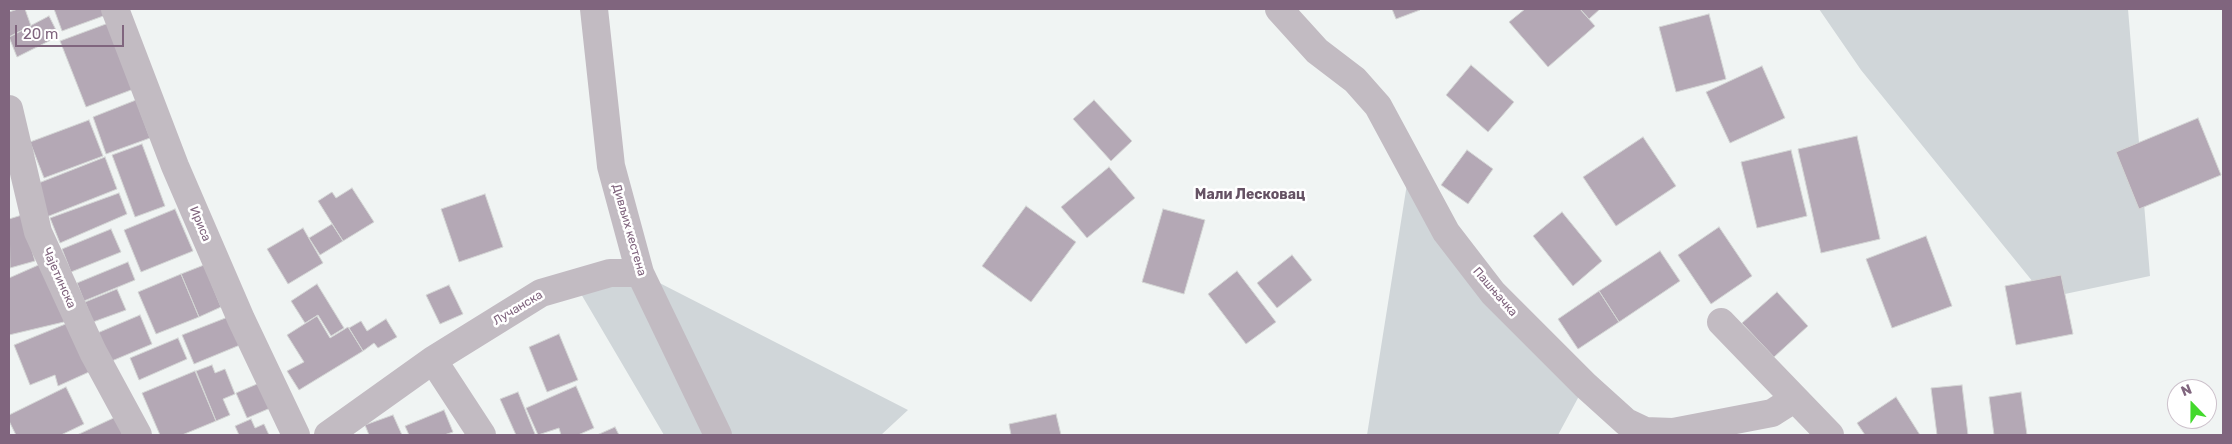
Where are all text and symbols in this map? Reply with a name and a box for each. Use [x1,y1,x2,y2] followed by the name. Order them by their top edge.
[18,15,126,47] scale bar
[23,25,58,43] text: 20 m
[609,182,649,278] street label: Дивљих кестена
[1195,187,1305,203] district label: Мали Лесковац
[186,204,214,244] street label: Ириса
[39,246,79,310] street label: Чајетинска
[1470,264,1520,320] street label: Пашњачка
[491,288,545,328] street label: Лучанска
[2167,379,2217,429] north arrow
[2179,381,2194,400] text: N

